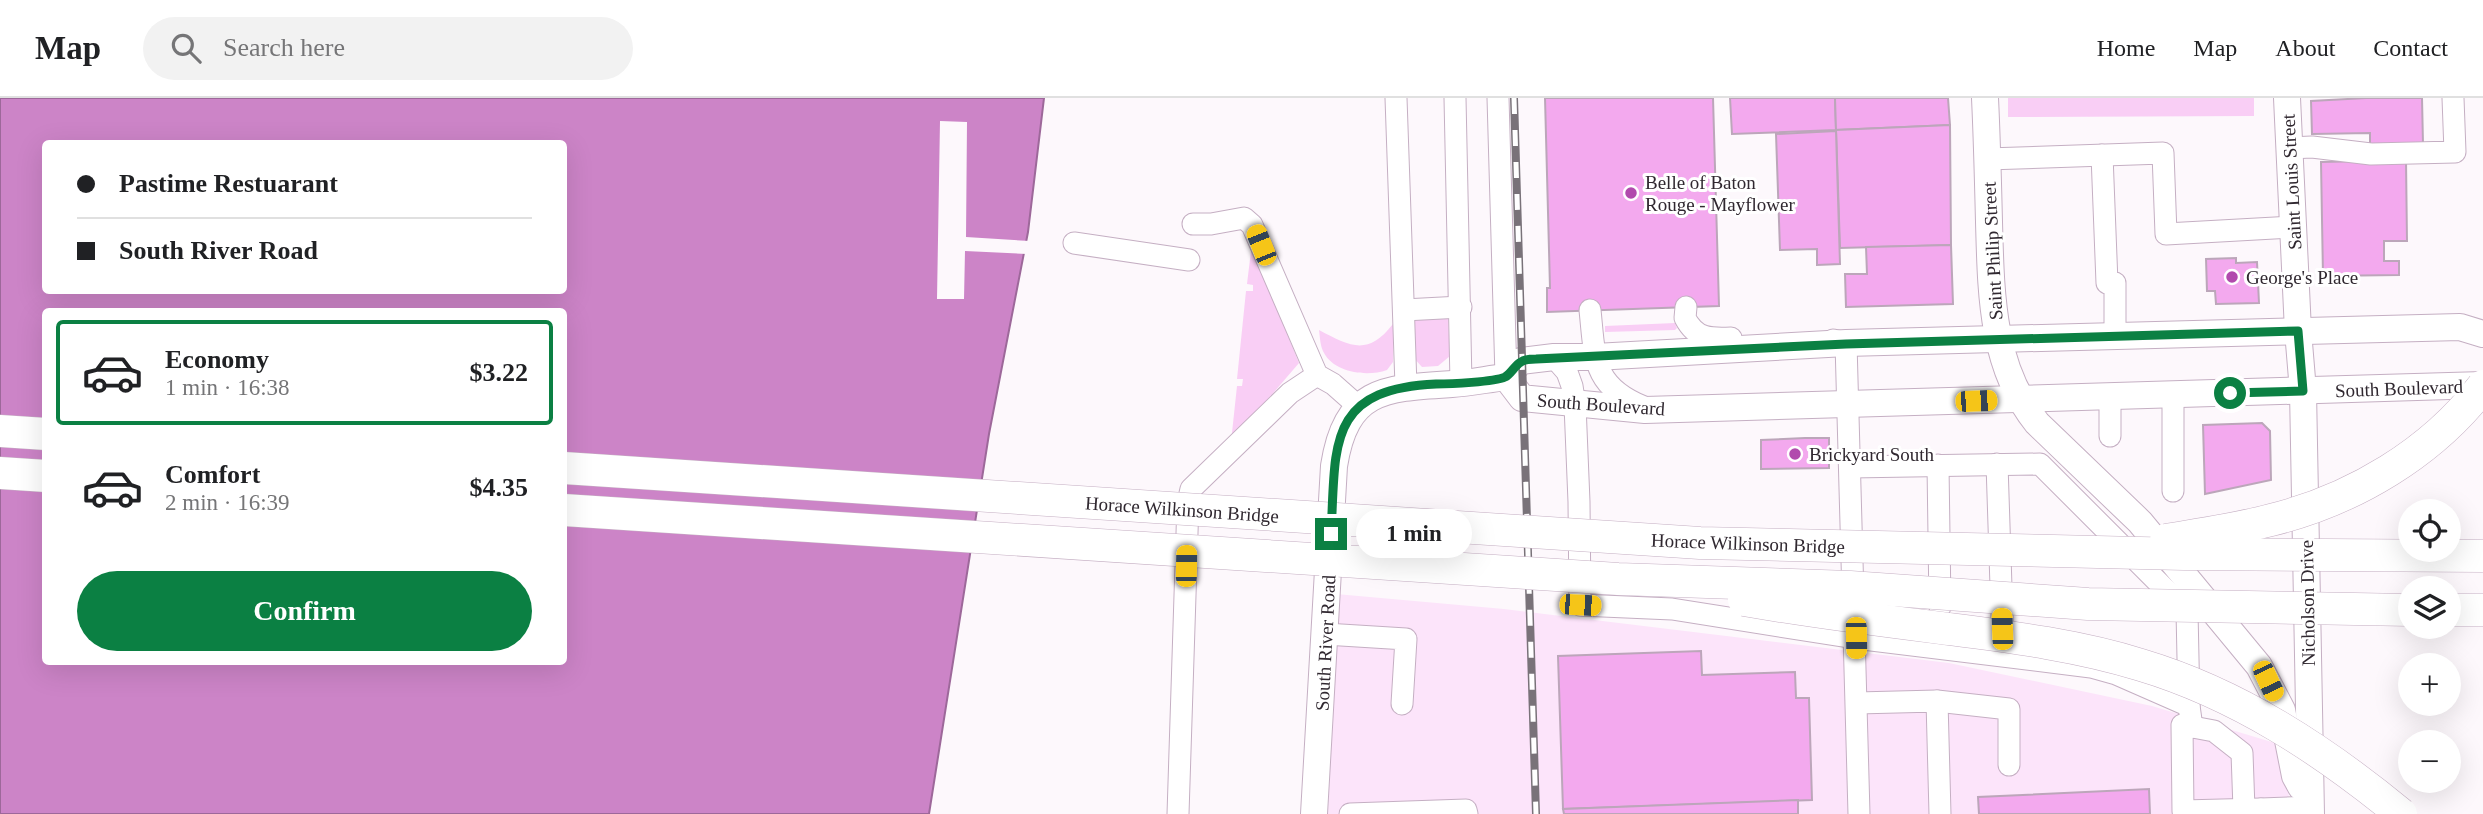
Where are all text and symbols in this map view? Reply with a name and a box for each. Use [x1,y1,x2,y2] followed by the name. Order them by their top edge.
[143,17,633,80] search box
[167,29,205,67] icon: search
[35,30,101,66] text: Map
[223,33,345,62] text: Search here
[2097,35,2155,61] text: Home
[2193,35,2237,61] text: Map
[2275,35,2335,61] text: About
[2373,35,2448,61] text: Contact
[2277,113,2306,251] street label: Saint Louis Street
[119,169,338,198] text: Pastime Restuarant
[1645,172,1796,215] place label: Belle of Baton Rouge - Mayflower
[1978,181,2007,321] street label: Saint Philip Street
[1623,185,1639,201] marker: Belle of Baton Rouge - Mayflower
[1244,222,1279,268] car
[119,236,318,265] text: South River Road
[2246,267,2358,288] place label: George's Place
[2224,269,2240,285] marker: George's Place
[81,341,144,404] icon: car
[165,345,269,374] text: Economy
[470,358,528,387] text: $3.22
[165,375,290,400] text: 1 min · 16:38
[2335,376,2464,401] street label: South Boulevard
[2214,377,2246,409] route start
[1536,390,1666,419] street label: South Boulevard
[1955,390,1998,412] car
[1809,444,1935,465] place label: Brickyard South
[1787,446,1803,462] marker: Brickyard South
[81,456,144,519] icon: car
[165,460,260,489] text: Comfort
[470,473,528,502] text: $4.35
[165,490,290,515] text: 2 min · 16:39
[1084,492,1280,527] street label: Horace Wilkinson Bridge
[2398,499,2461,793] map controls
[2398,499,2461,562] button: locate
[1356,510,1471,558] callout: 1 min
[1315,518,1347,550] route end
[1386,521,1442,546] text: 1 min
[1651,530,1845,557] street label: Horace Wilkinson Bridge
[2296,540,2319,666] street label: Nicholson Drive
[1176,545,1197,587] car
[77,571,532,651] button: Confirm
[1311,574,1340,712] street label: South River Road
[2398,576,2461,639] button: layers
[1559,593,1602,617] car
[1991,608,2014,650] car
[1846,617,1867,659] car
[2398,653,2461,716] button: +
[2250,658,2287,704] car
[2398,730,2461,793] button: −

